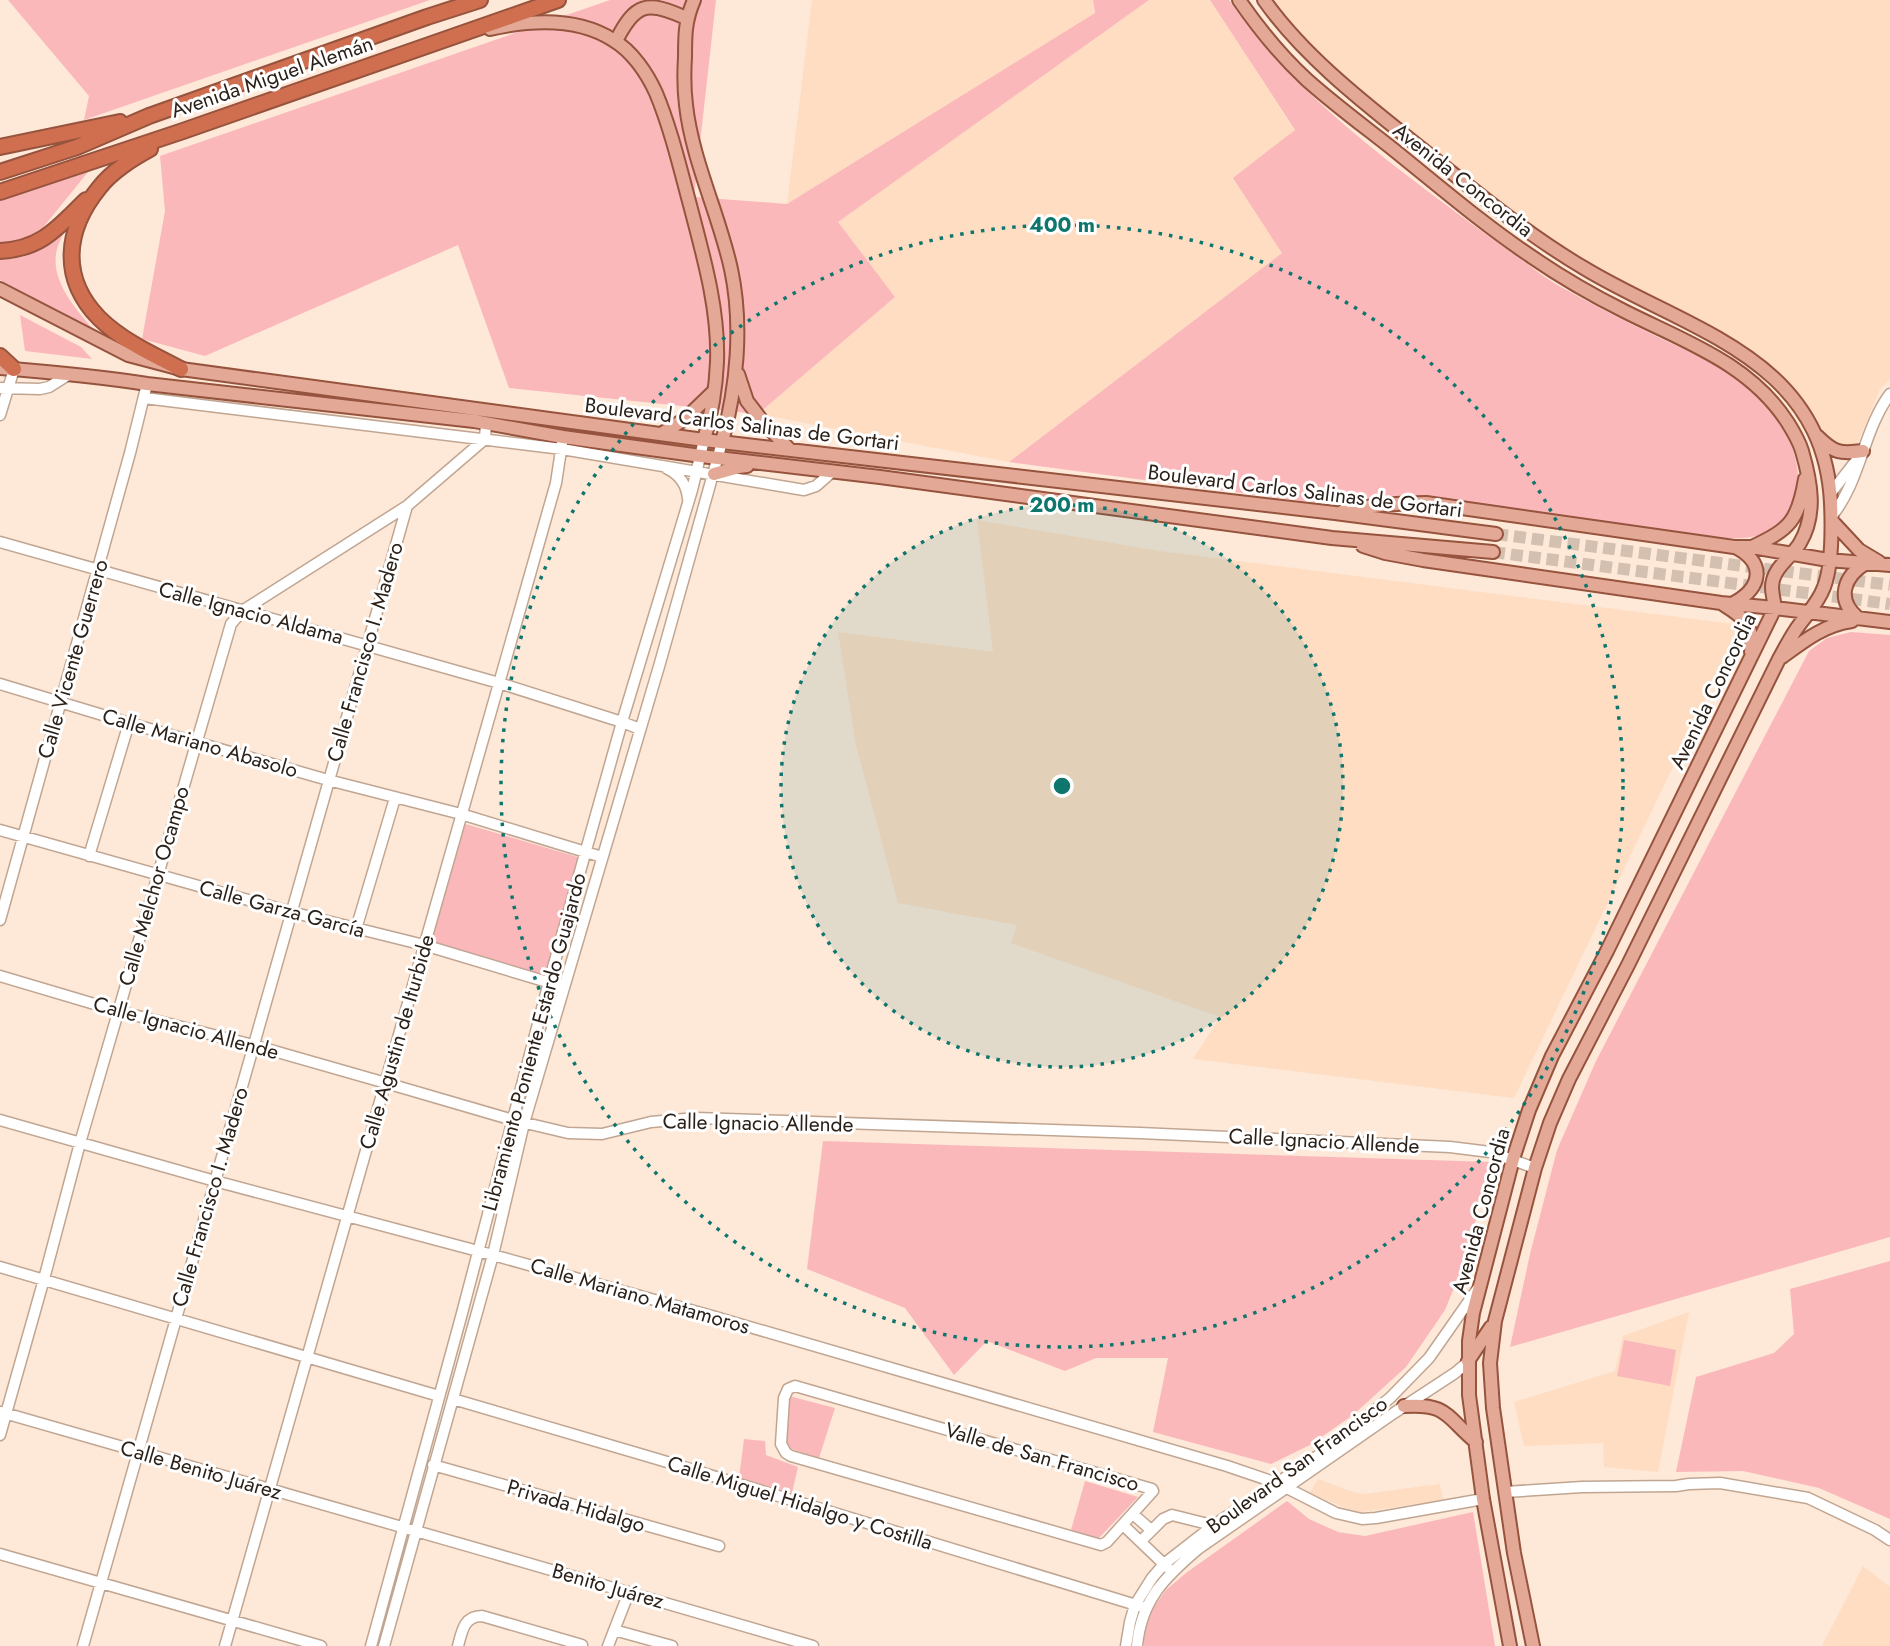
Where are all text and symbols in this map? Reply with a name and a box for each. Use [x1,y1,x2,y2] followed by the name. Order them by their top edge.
[167,28,377,126] street label: Avenida Miguel Alemán
[1387,116,1539,244] street label: Avenida Concordia
[1029,210,1095,240] text: 400 m
[583,390,901,458] street label: Boulevard Carlos Salinas de Gortari
[1146,457,1464,525] street label: Boulevard Carlos Salinas de Gortari
[1029,490,1095,520] text: 200 m
[319,539,411,765] street label: Calle Francisco I. Madero
[30,556,116,762] street label: Calle Vicente Guerrero
[155,574,347,652] street label: Calle Ignacio Aldama
[1662,608,1764,774] street label: Avenida Concordia
[99,701,301,785] street label: Calle Mariano Abasolo
[1050,774,1074,798] centre of rings
[111,783,197,989] street label: Calle Melchor Ocampo
[474,870,594,1214] street label: Libramiento Poniente Estardo Guajardo
[196,872,368,946] street label: Calle Garza García
[352,931,442,1153] street label: Calle Agustin de Iturbide
[90,989,282,1067] street label: Calle Ignacio Allende
[164,1084,256,1310] street label: Calle Francisco I. Madero
[662,1106,854,1140] street label: Calle Ignacio Allende
[1228,1121,1420,1161] street label: Calle Ignacio Allende
[1444,1125,1518,1297] street label: Avenida Concordia
[527,1250,753,1342] street label: Calle Mariano Matamoros
[1200,1389,1394,1541] street label: Boulevard San Francisco
[941,1415,1143,1499] street label: Valle de San Francisco
[117,1433,285,1507] street label: Calle Benito Juárez
[664,1448,936,1558] street label: Calle Miguel Hidalgo y Costilla
[503,1472,649,1540] street label: Privada Hidalgo
[549,1556,668,1616] street label: Benito Juárez

